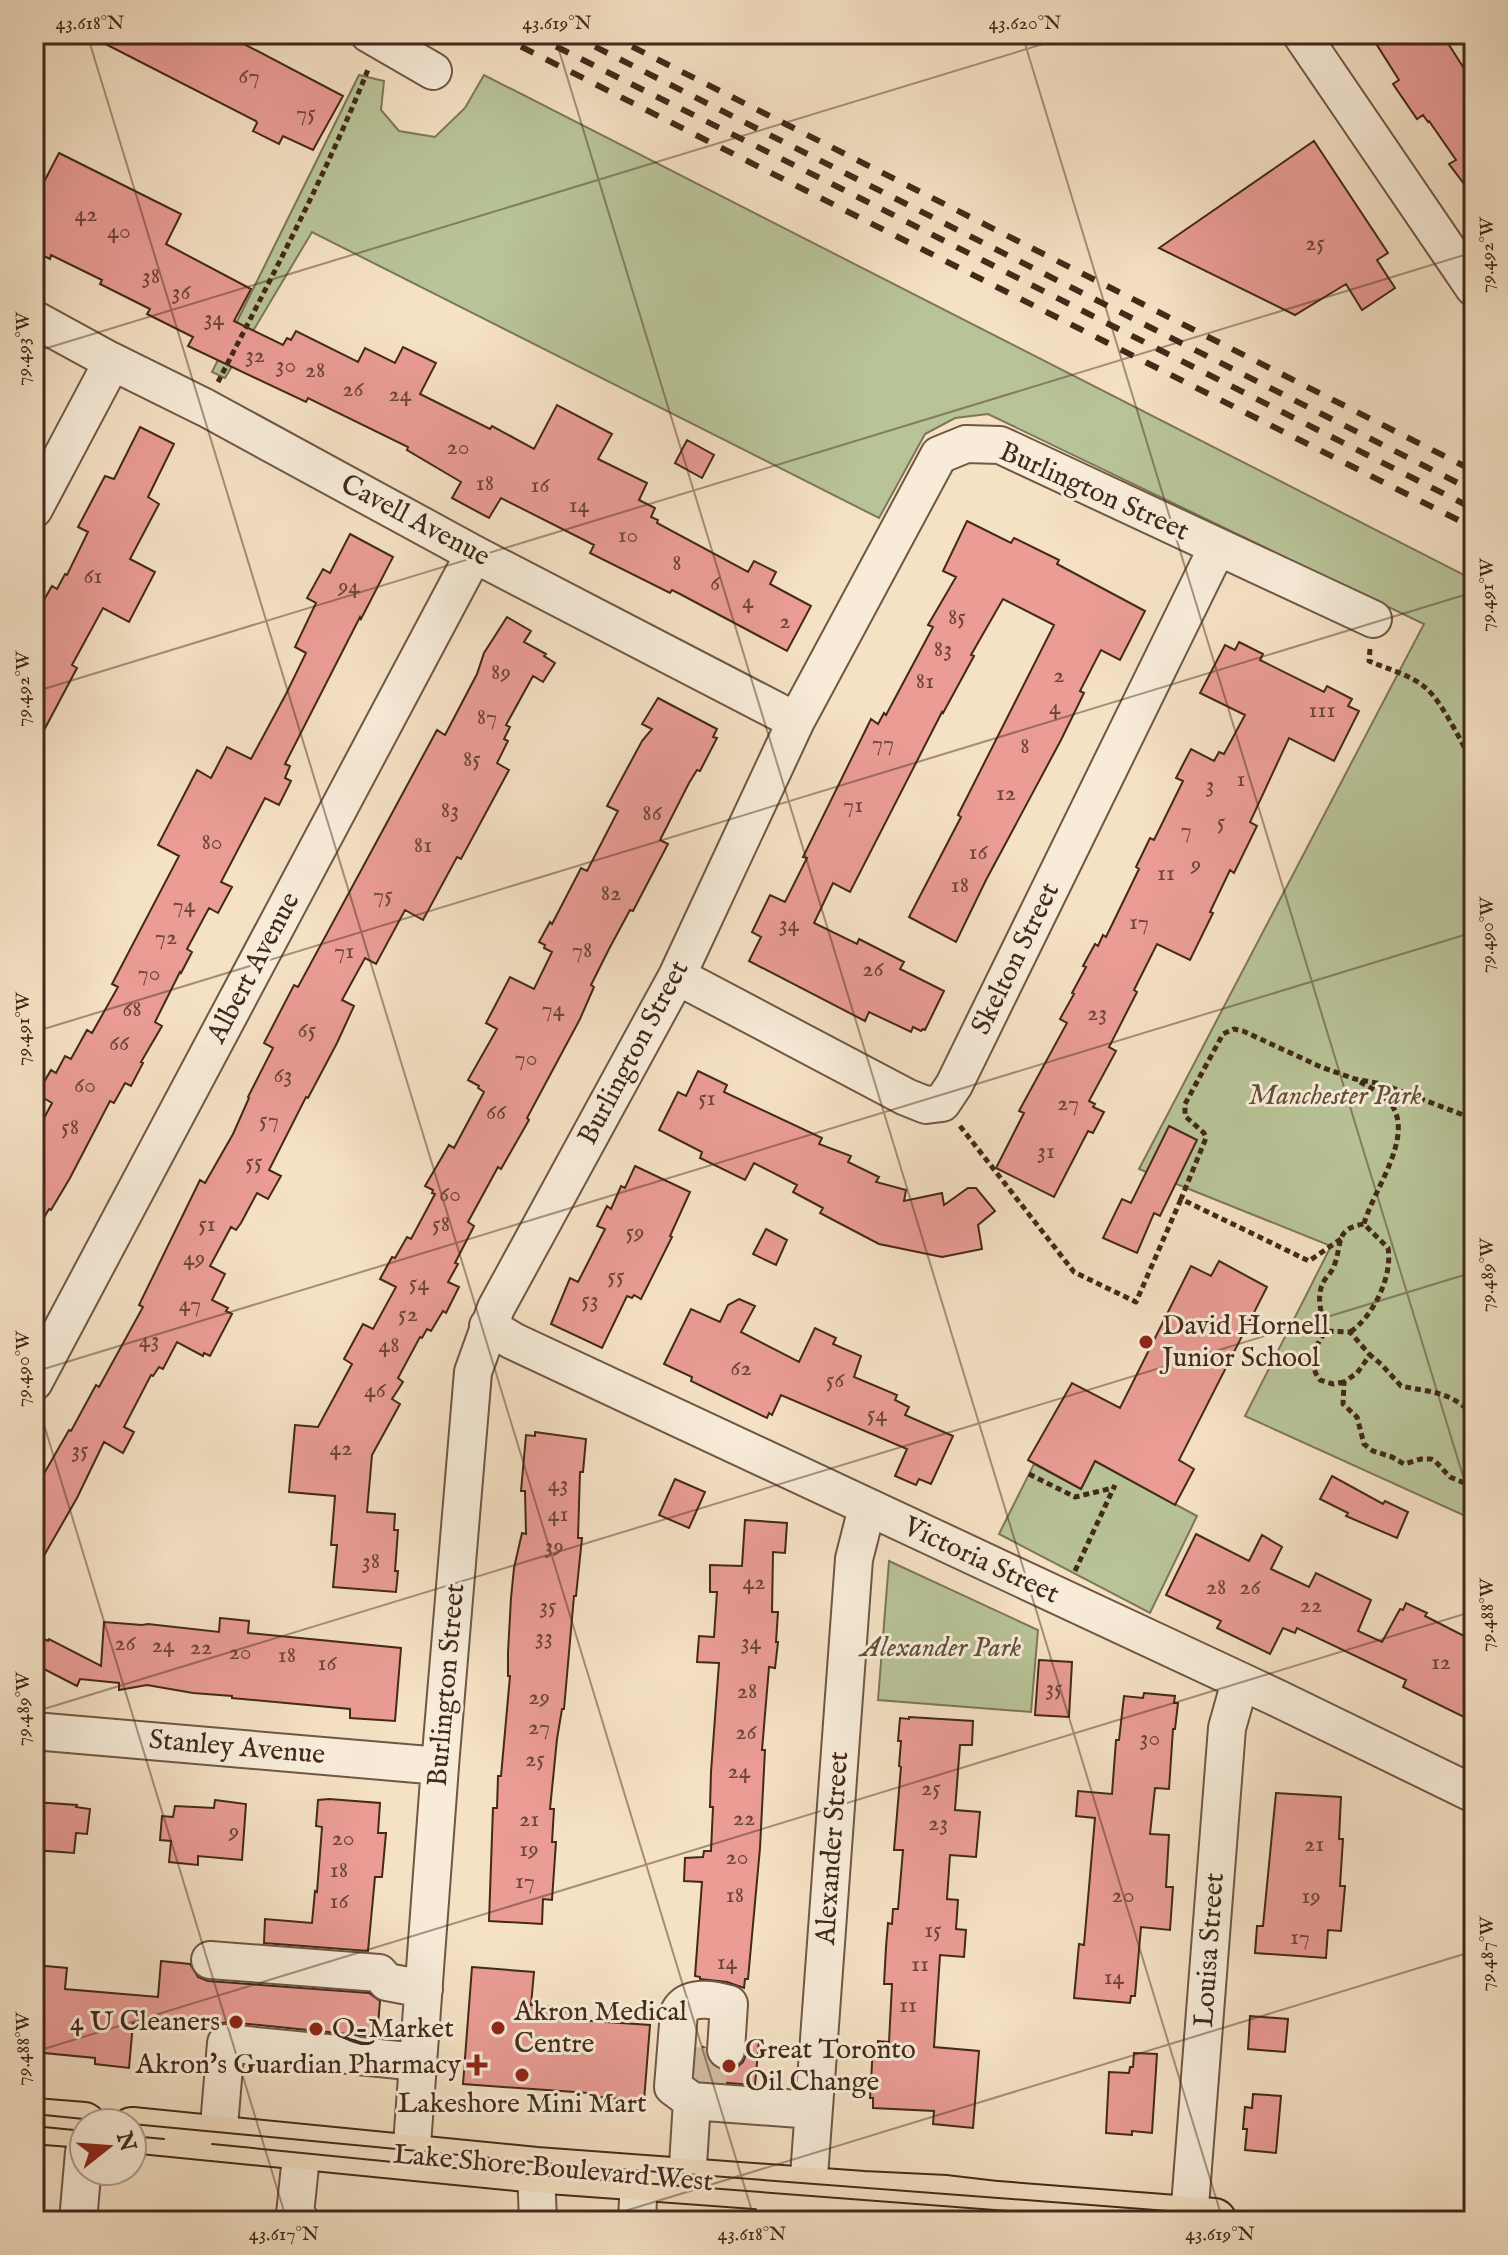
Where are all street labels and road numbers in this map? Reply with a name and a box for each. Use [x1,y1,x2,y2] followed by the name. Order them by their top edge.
[994,435,1195,550] street label: Burlington Street
[334,467,496,575] street label: Cavell Avenue
[964,877,1068,1041] street label: Skelton Street
[199,886,308,1050] street label: Albert Avenue
[571,954,697,1151] street label: Burlington Street
[897,1509,1065,1612] street label: Victoria Street
[421,1582,473,1788] street label: Burlington Street
[147,1723,327,1773] street label: Stanley Avenue
[809,1750,857,1947] street label: Alexander Street
[1187,1871,1233,2028] street label: Louisa Street
[392,2138,715,2200] street label: Lake Shore Boulevard West

